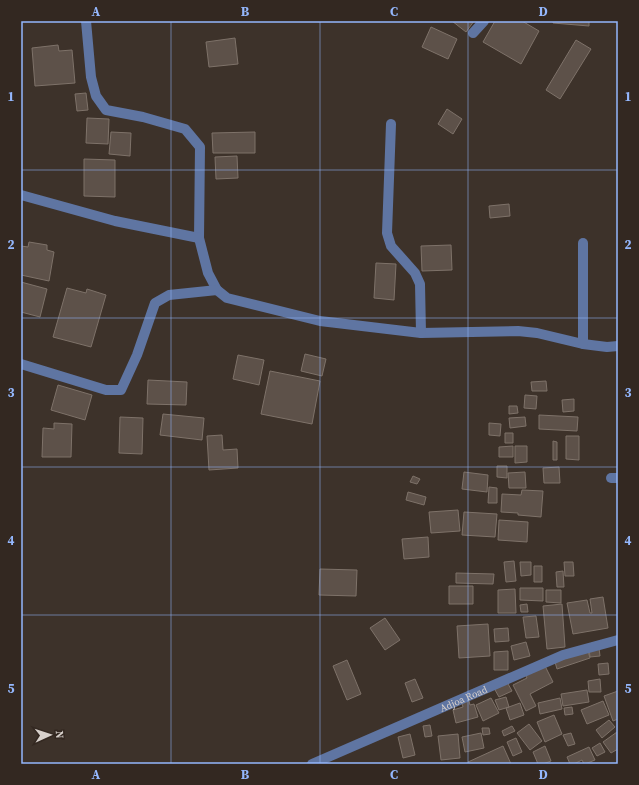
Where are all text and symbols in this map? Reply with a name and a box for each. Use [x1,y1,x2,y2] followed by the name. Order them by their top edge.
[92,3,101,20] text: A
[241,3,250,20] text: B
[390,3,398,20] text: C
[538,3,548,20] text: D
[7,88,15,105] text: 1
[624,88,632,105] text: 1
[7,236,15,253] text: 2
[624,236,632,253] text: 2
[7,384,15,401] text: 3
[624,384,632,401] text: 3
[7,532,15,549] text: 4
[624,532,632,549] text: 4
[7,680,15,697] text: 5
[624,680,632,697] text: 5
[438,683,490,715] street label: Adjoa Road
[30,715,70,755] north arrow
[52,730,67,739] text: N
[92,766,101,783] text: A
[241,766,250,783] text: B
[390,766,398,783] text: C
[538,766,548,783] text: D

